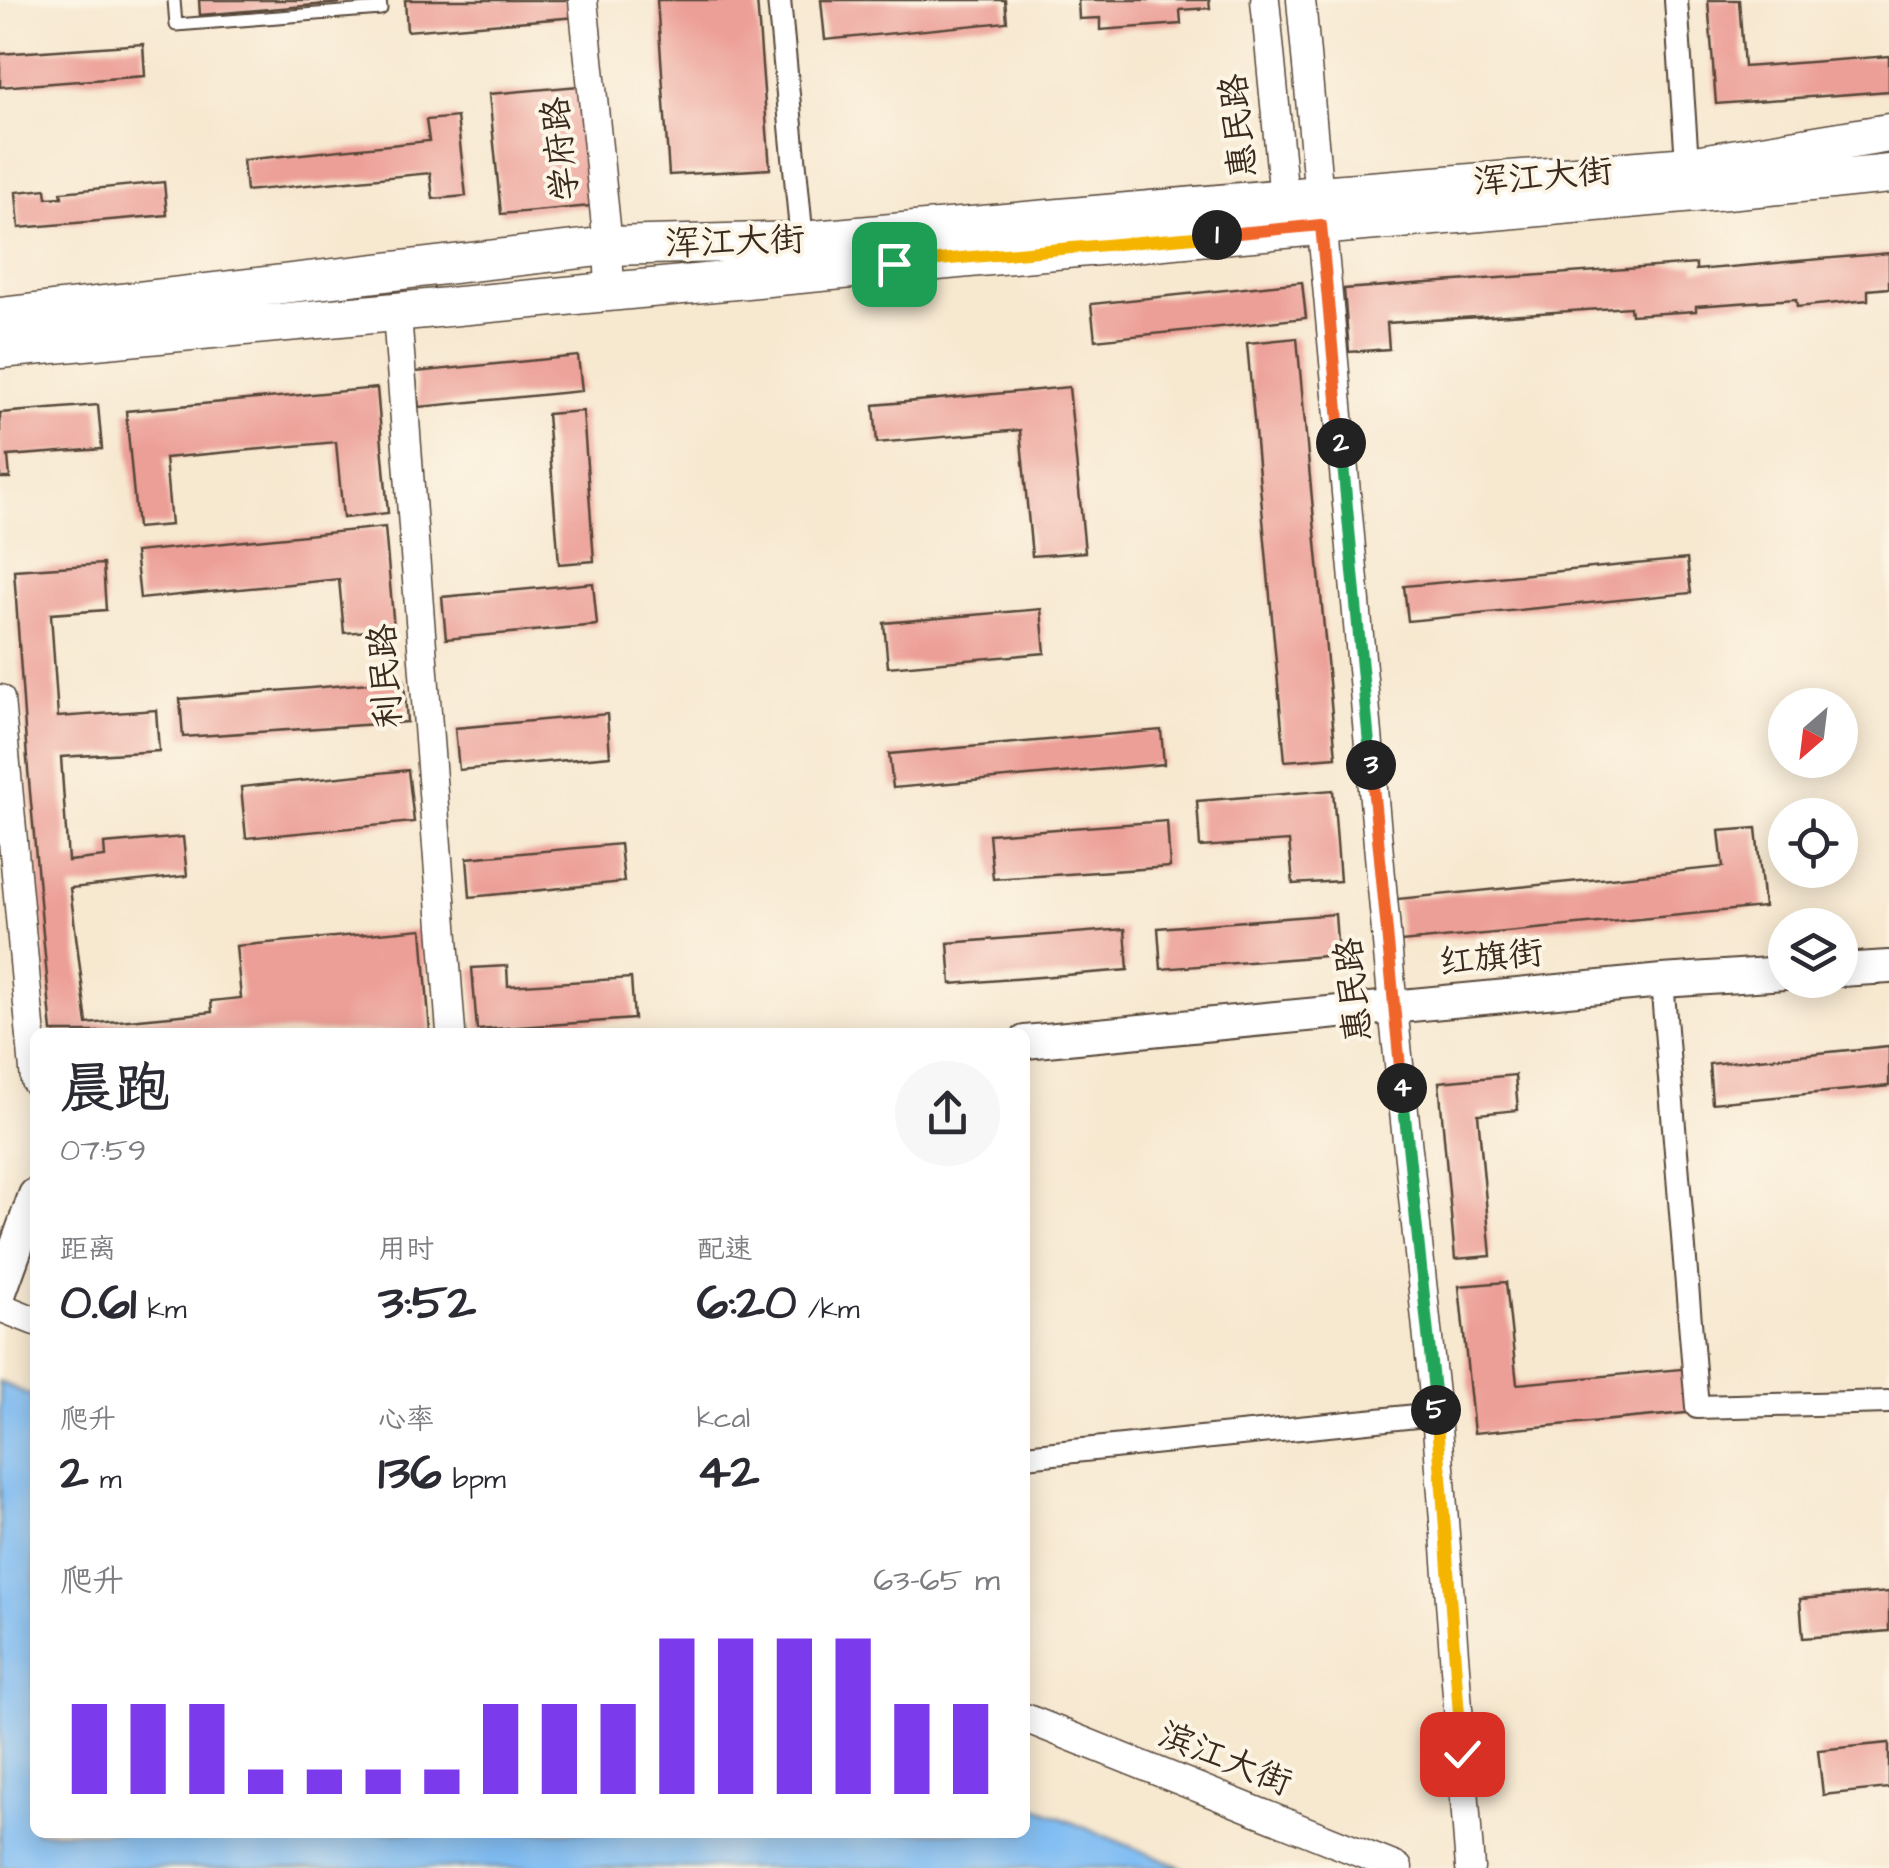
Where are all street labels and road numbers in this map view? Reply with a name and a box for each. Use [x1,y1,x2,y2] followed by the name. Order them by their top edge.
[1209,71,1269,181] street label: 惠民路
[531,94,591,204] street label: 学府路
[1471,146,1615,208] street label: 浑江大街
[664,215,806,269] street label: 浑江大街
[358,622,414,730] street label: 利民路
[1436,928,1546,988] street label: 红旗街
[1324,935,1384,1045] street label: 惠民路
[1151,1710,1299,1808] street label: 滨江大街

